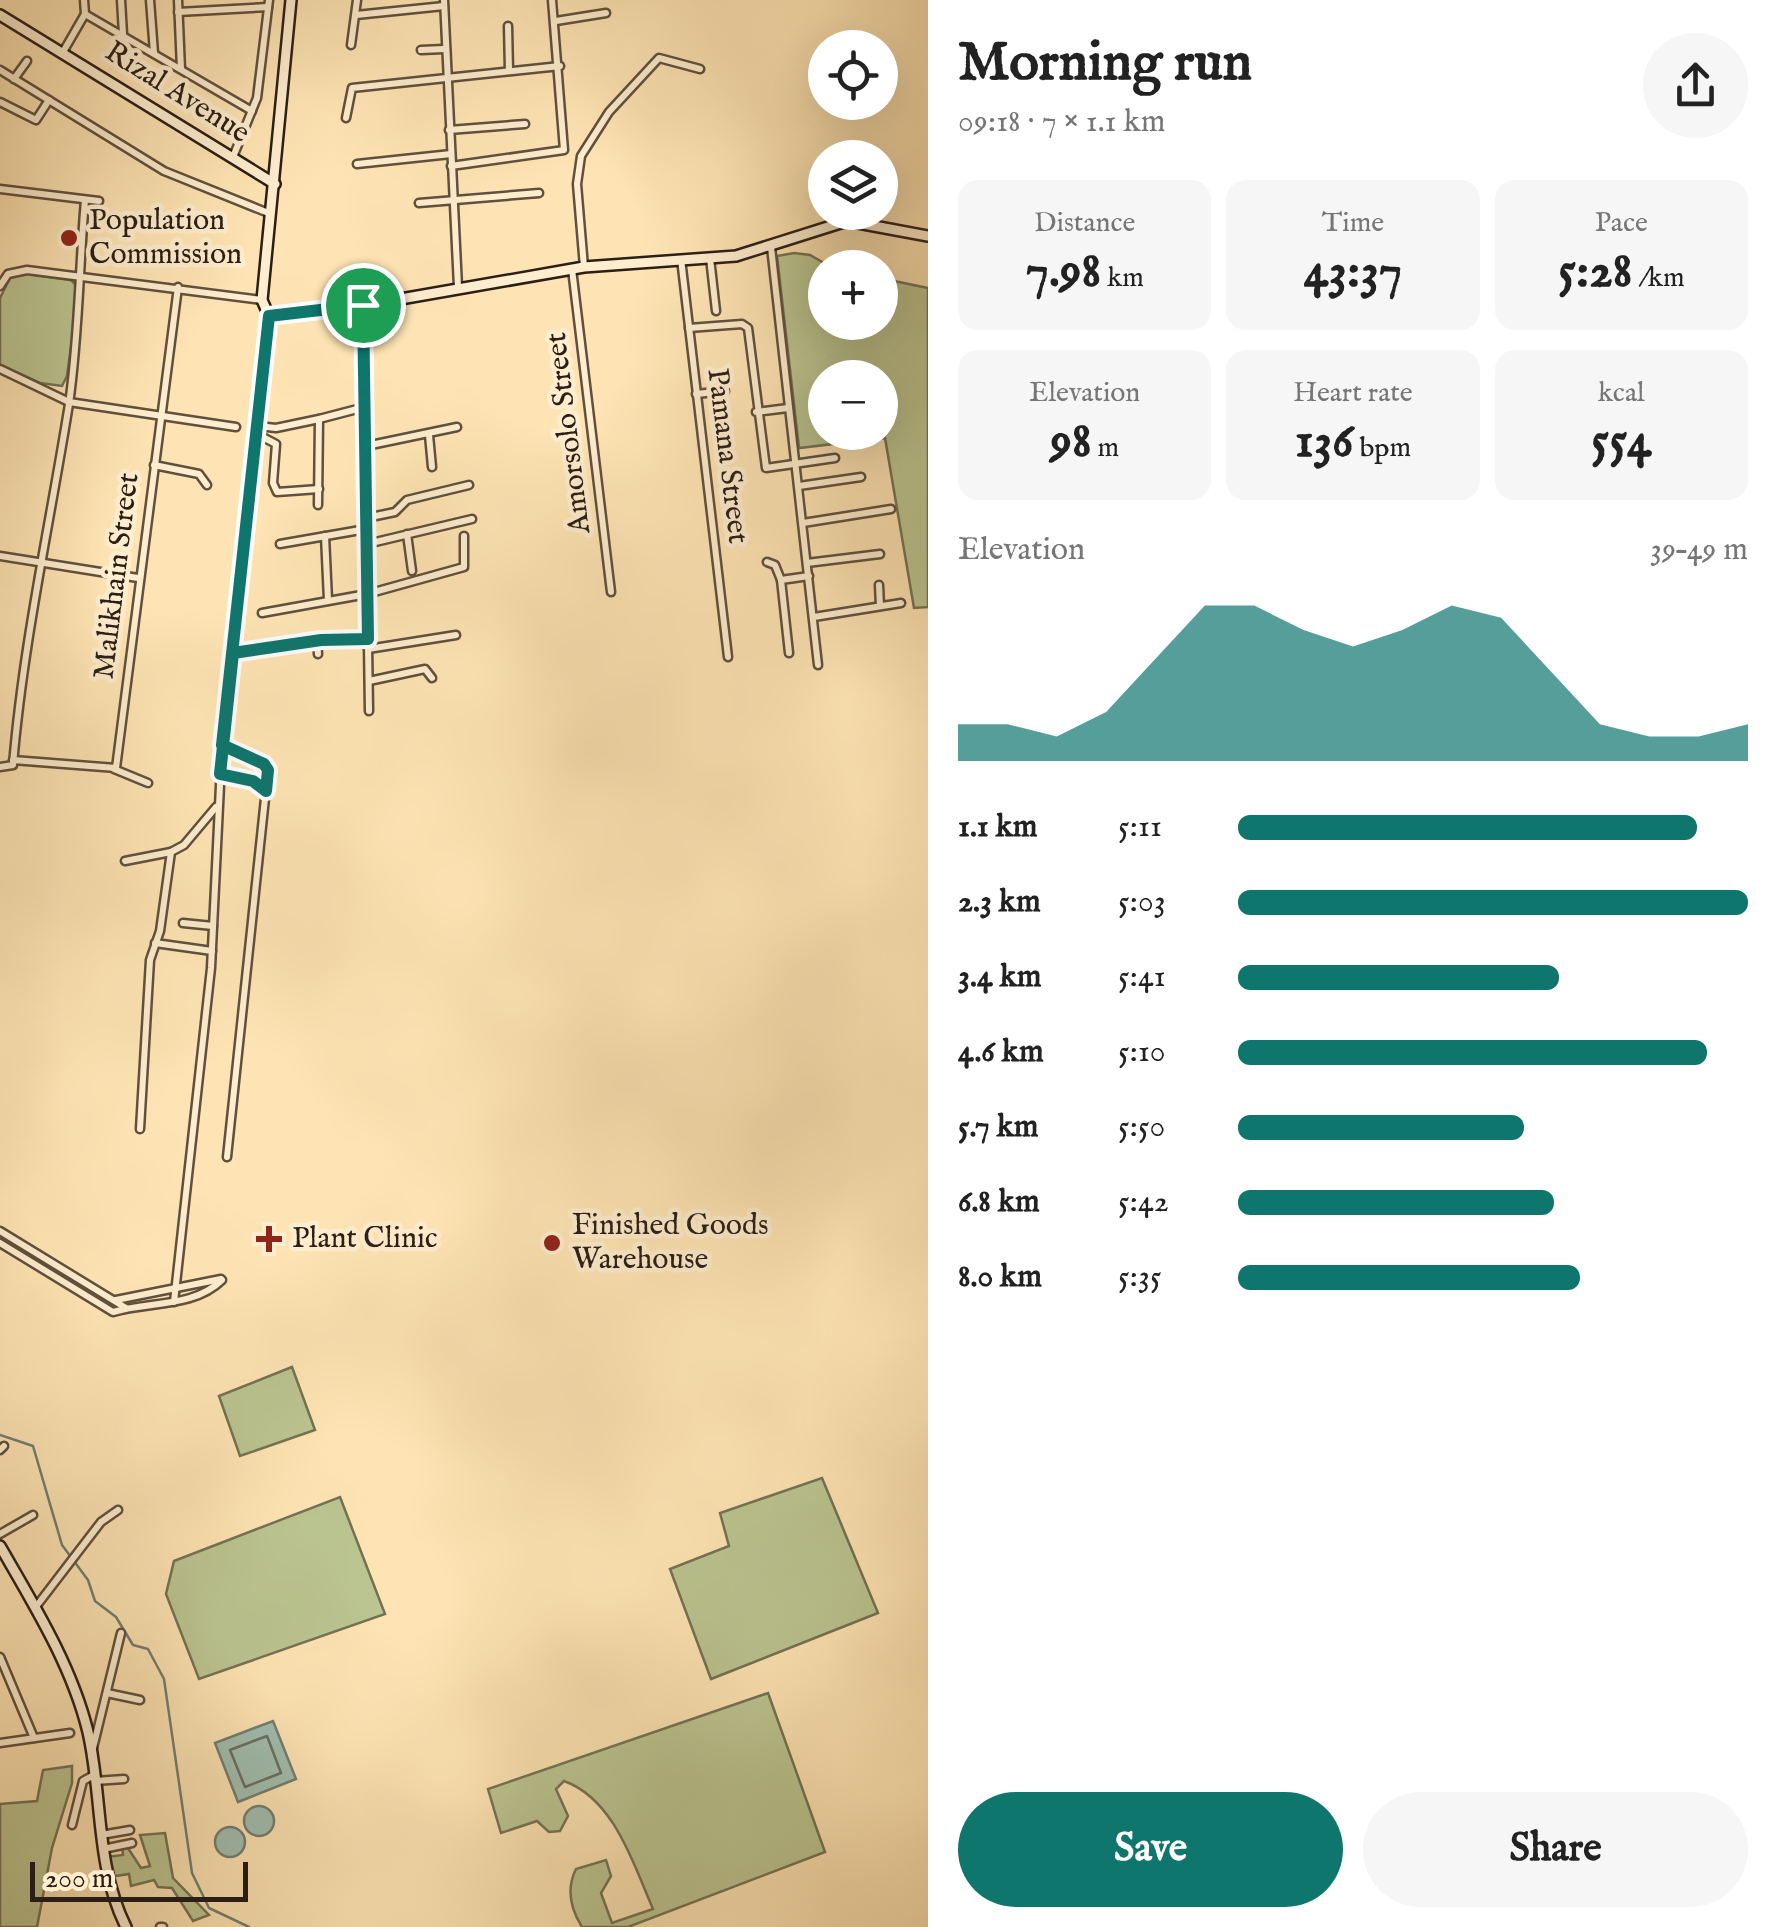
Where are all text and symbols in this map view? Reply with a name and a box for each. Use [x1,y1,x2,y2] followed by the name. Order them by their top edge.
[958,29,1252,99] text: Morning run
[808,30,898,450] map controls
[808,30,898,120] button: locate
[97,33,257,153] street label: Rizal Avenue
[1643,33,1748,138] button: share
[958,102,1165,143] text: 09:18 · 7 × 1.1 km
[808,140,898,230] button: layers
[89,202,242,274] place label: Population Commission
[1034,206,1135,241] text: Distance
[1322,206,1384,241] text: Time
[1595,206,1648,241] text: Pace
[58,227,80,249] marker: Population Commission
[1026,241,1101,304] text: 7.98
[1304,241,1402,304] text: 43:37
[1558,241,1632,304] text: 5:28
[808,250,898,340] button: +
[1101,261,1144,296] text: km
[1632,261,1685,296] text: /km
[321,263,406,348] pin
[336,278,391,333] icon: arrive
[538,330,600,537] street label: Amorsolo Street
[808,360,898,450] button: −
[697,366,757,546] street label: Pamana Street
[1029,376,1140,411] text: Elevation
[1293,376,1413,411] text: Heart rate
[1598,376,1645,411] text: kcal
[1050,411,1092,474] text: 98
[1295,411,1353,474] text: 136
[1591,411,1652,474] text: 554
[1092,431,1119,466] text: m
[1353,431,1411,466] text: bpm
[85,471,149,681] street label: Malikhain Street
[958,530,1085,571] text: Elevation
[1650,530,1748,571] text: 39–49 m
[958,807,1038,848] text: 1.1 km
[1118,807,1162,848] text: 5:11
[958,882,1041,923] text: 2.3 km
[1118,882,1166,923] text: 5:03
[958,957,1042,998] text: 3.4 km
[1118,957,1166,998] text: 5:41
[958,1032,1044,1073] text: 4.6 km
[1118,1032,1166,1073] text: 5:10
[958,1107,1039,1148] text: 5.7 km
[1118,1107,1165,1148] text: 5:50
[958,1182,1040,1223] text: 6.8 km
[1118,1182,1169,1223] text: 5:42
[572,1207,769,1279] place label: Finished Goods Warehouse
[292,1220,438,1258] place label: Plant Clinic
[256,1226,282,1252] marker: Plant Clinic
[541,1232,563,1254] marker: Finished Goods Warehouse
[958,1257,1042,1298] text: 8.0 km
[1118,1257,1162,1298] text: 5:35
[958,1792,1343,1907] button: Save
[1363,1792,1748,1907] button: Share
[30,1857,248,1902] scale bar
[45,1862,113,1897] text: 200 m

